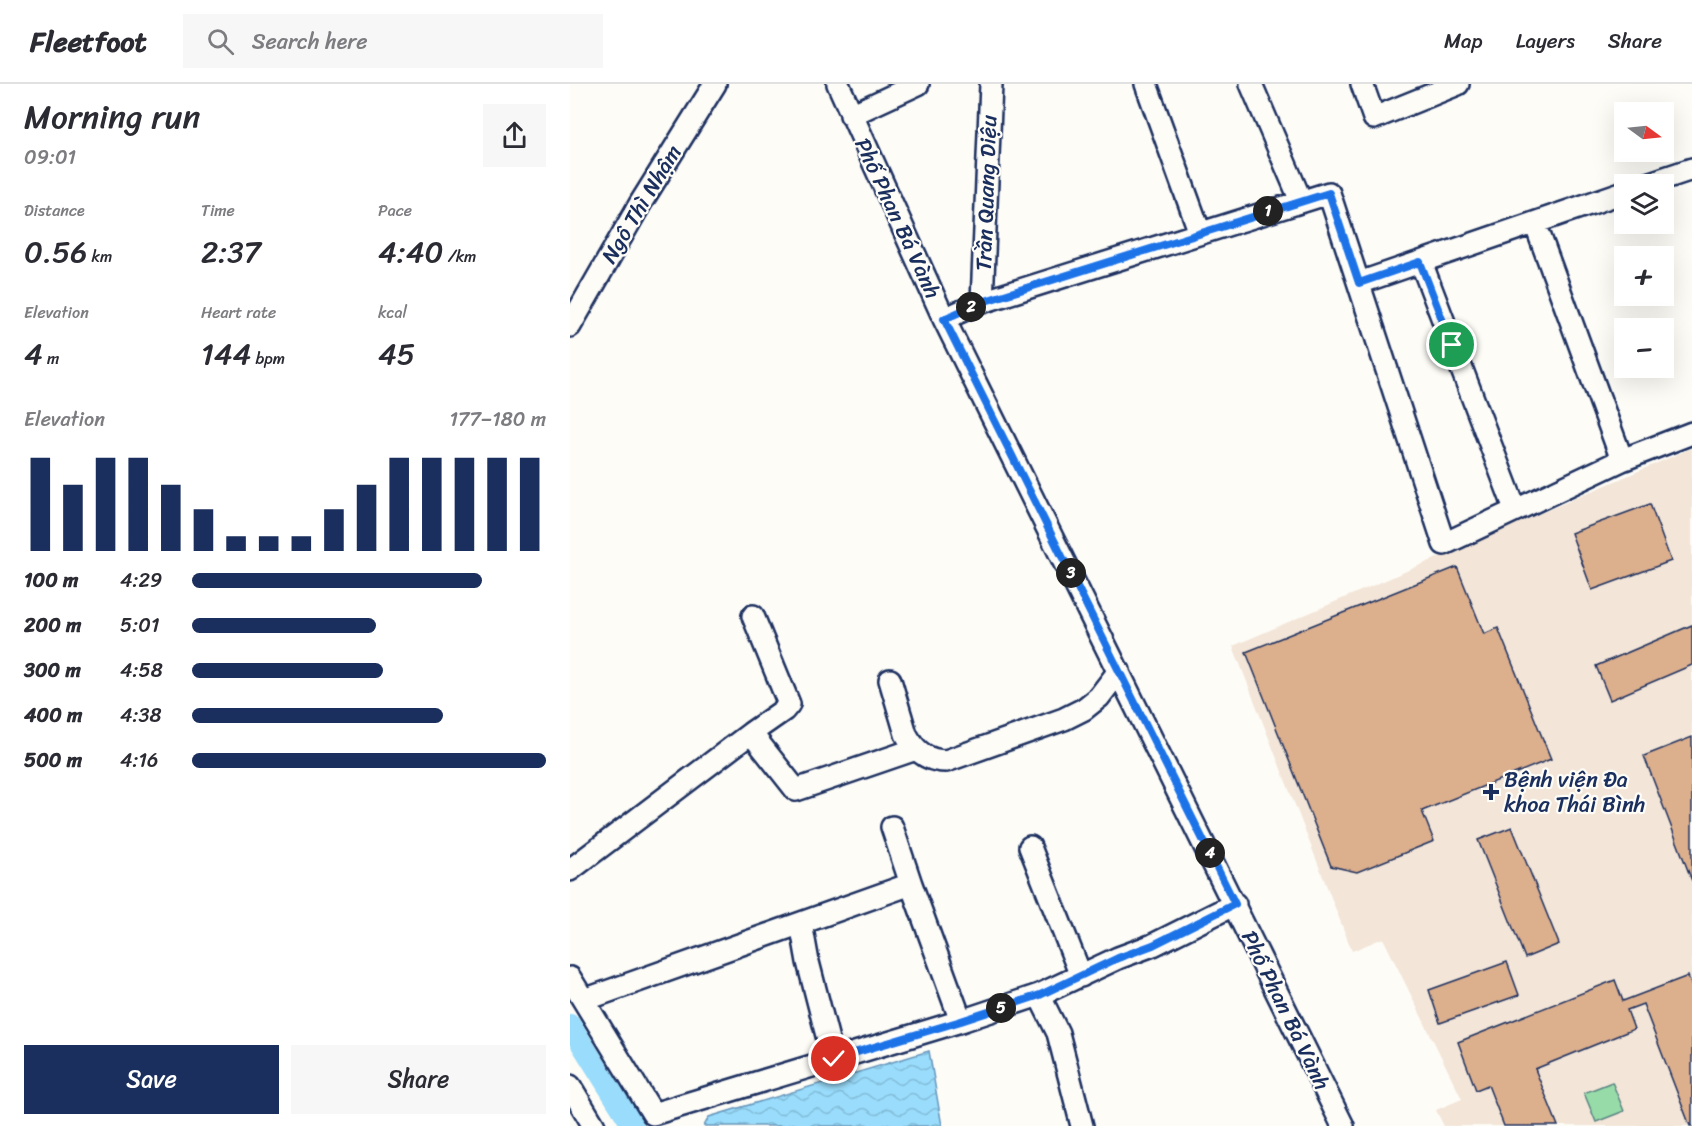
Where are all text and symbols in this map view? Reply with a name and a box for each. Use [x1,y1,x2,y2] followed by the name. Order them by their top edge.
[183,14,603,68] search box
[30,17,147,66] text: Fleetfoot
[252,22,368,61] text: Search here
[1444,22,1483,60] text: Map
[1516,22,1575,60] text: Layers
[1608,22,1662,60] text: Share
[204,25,237,58] icon: search
[24,88,200,146] text: Morning run
[1614,102,1674,162] north arrow
[1614,102,1674,378] map controls
[483,104,546,167] button: share
[964,114,1008,272] street label: Trần Quang Diệu
[844,131,952,305] street label: Phố Phan Bá Vành
[590,137,692,271] street label: Ngô Thì Nhậm
[24,140,76,175] text: 09:01
[1614,174,1674,234] button: layers
[24,196,85,225] text: Distance
[201,196,235,225] text: Time
[378,196,412,225] text: Pace
[1253,196,1283,226] pin: 1
[1265,196,1271,225] text: 1
[24,225,87,279] text: 0.56
[201,225,261,279] text: 2:37
[378,225,444,279] text: 4:40
[87,242,112,271] text: km
[444,242,476,271] text: /km
[1614,246,1674,306] button: +
[956,292,986,322] pin: 2
[966,292,976,321] text: 2
[24,298,89,327] text: Elevation
[201,298,276,327] text: Heart rate
[378,298,407,327] text: kcal
[1614,318,1674,378] button: −
[1426,319,1477,370] pin
[24,327,43,381] text: 4
[201,327,251,381] text: 144
[378,327,415,381] text: 45
[1435,328,1468,361] icon: arrive
[43,344,59,373] text: m
[251,344,285,373] text: bpm
[24,402,105,437] text: Elevation
[449,402,546,437] text: 177–180 m
[1056,558,1086,588] pin: 3
[1067,558,1075,587] text: 3
[24,563,78,598] text: 100 m
[120,563,162,598] text: 4:29
[24,608,81,643] text: 200 m
[120,608,159,643] text: 5:01
[24,653,81,688] text: 300 m
[120,653,163,688] text: 4:58
[24,698,82,733] text: 400 m
[120,698,162,733] text: 4:38
[24,743,82,778] text: 500 m
[120,743,158,778] text: 4:16
[1504,760,1645,824] place label: Bệnh viện Đa khoa Thái Bình
[1482,783,1500,801] marker: Bệnh viện Đa khoa Thái Bình
[1195,838,1225,868] pin: 4
[1205,838,1215,867] text: 4
[1230,923,1342,1097] street label: Phố Phan Bá Vành
[986,993,1016,1023] pin: 5
[996,993,1006,1022] text: 5
[808,1033,859,1084] pin
[817,1042,850,1075] icon: check
[24,1045,279,1114] button: Save
[291,1045,546,1114] button: Share

